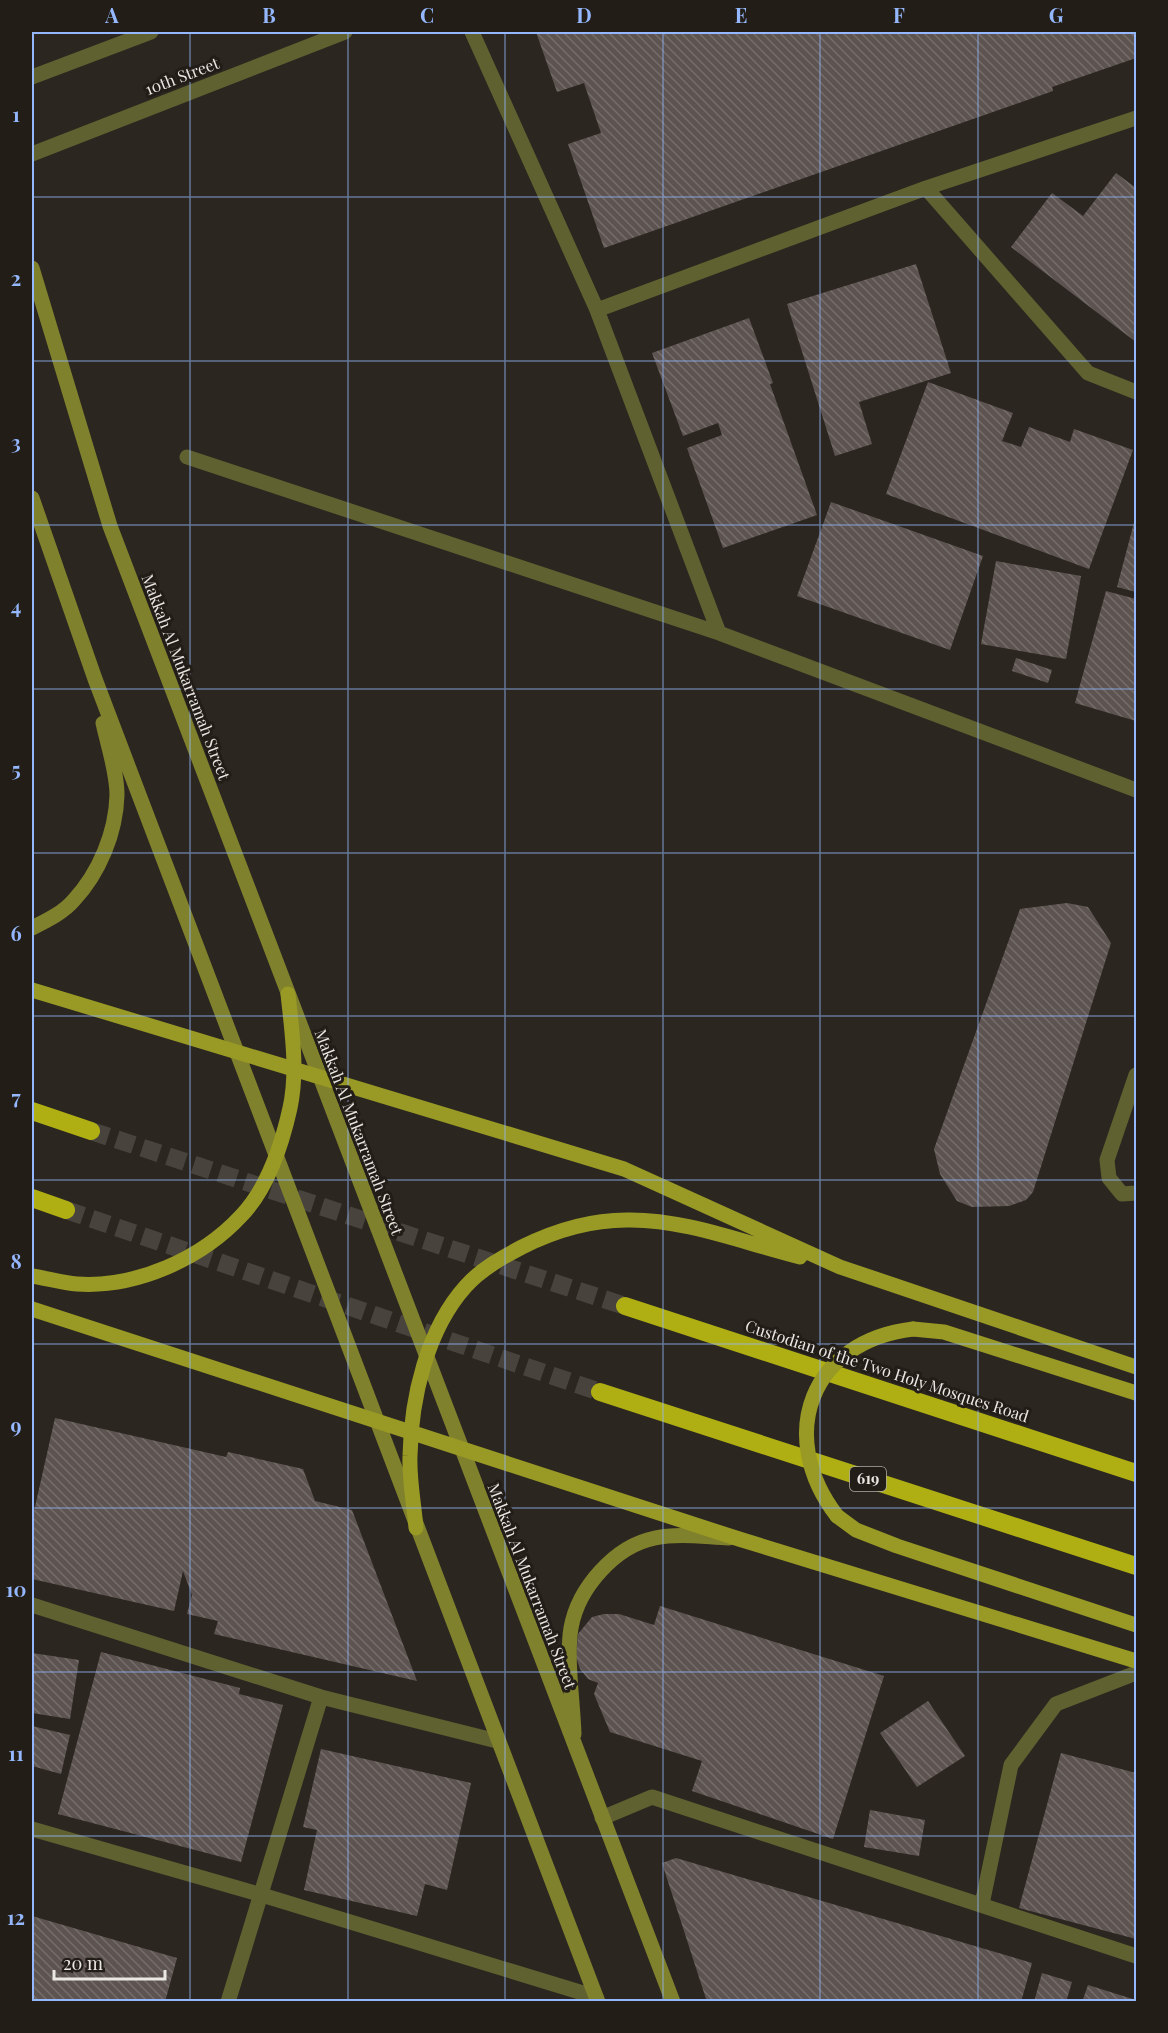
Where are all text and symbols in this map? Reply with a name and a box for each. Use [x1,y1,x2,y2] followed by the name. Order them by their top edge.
[104,1,119,28] text: A
[262,1,276,28] text: B
[420,1,434,28] text: C
[576,1,592,28] text: D
[735,1,747,28] text: E
[893,1,905,28] text: F
[1049,1,1064,28] text: G
[142,52,222,99] street label: 10th Street
[12,100,20,127] text: 1
[11,264,21,291] text: 2
[11,428,21,455] text: 3
[137,571,236,783] street label: Makkah Al Mukarramah Street
[11,592,21,619] text: 4
[11,755,21,782] text: 5
[10,919,22,946] text: 6
[310,1026,409,1238] street label: Makkah Al Mukarramah Street
[11,1083,21,1110] text: 7
[10,1247,22,1274] text: 8
[743,1315,1032,1426] street label: Custodian of the Two Holy Mosques Road
[10,1411,22,1438] text: 9
[850,1467,886,1491] road number: 619
[483,1480,582,1692] street label: Makkah Al Mukarramah Street
[6,1575,26,1602] text: 10
[8,1739,24,1766] text: 11
[7,1903,25,1930] text: 12
[54,1943,165,1981] scale bar
[63,1951,103,1975] text: 20 m

